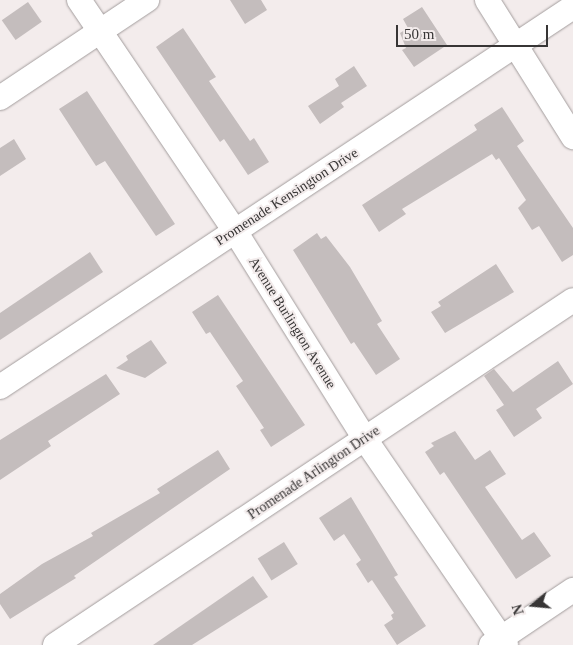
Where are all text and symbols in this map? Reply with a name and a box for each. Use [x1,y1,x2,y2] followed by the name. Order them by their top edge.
[398,15,550,47] scale bar
[404,26,434,42] text: 50 m
[213,145,361,249] street label: Promenade Kensington Drive
[244,254,340,392] street label: Avenue Burlington Avenue
[245,422,383,524] street label: Promenade Arlington Drive
[508,580,558,630] north arrow
[510,602,527,617] text: N

